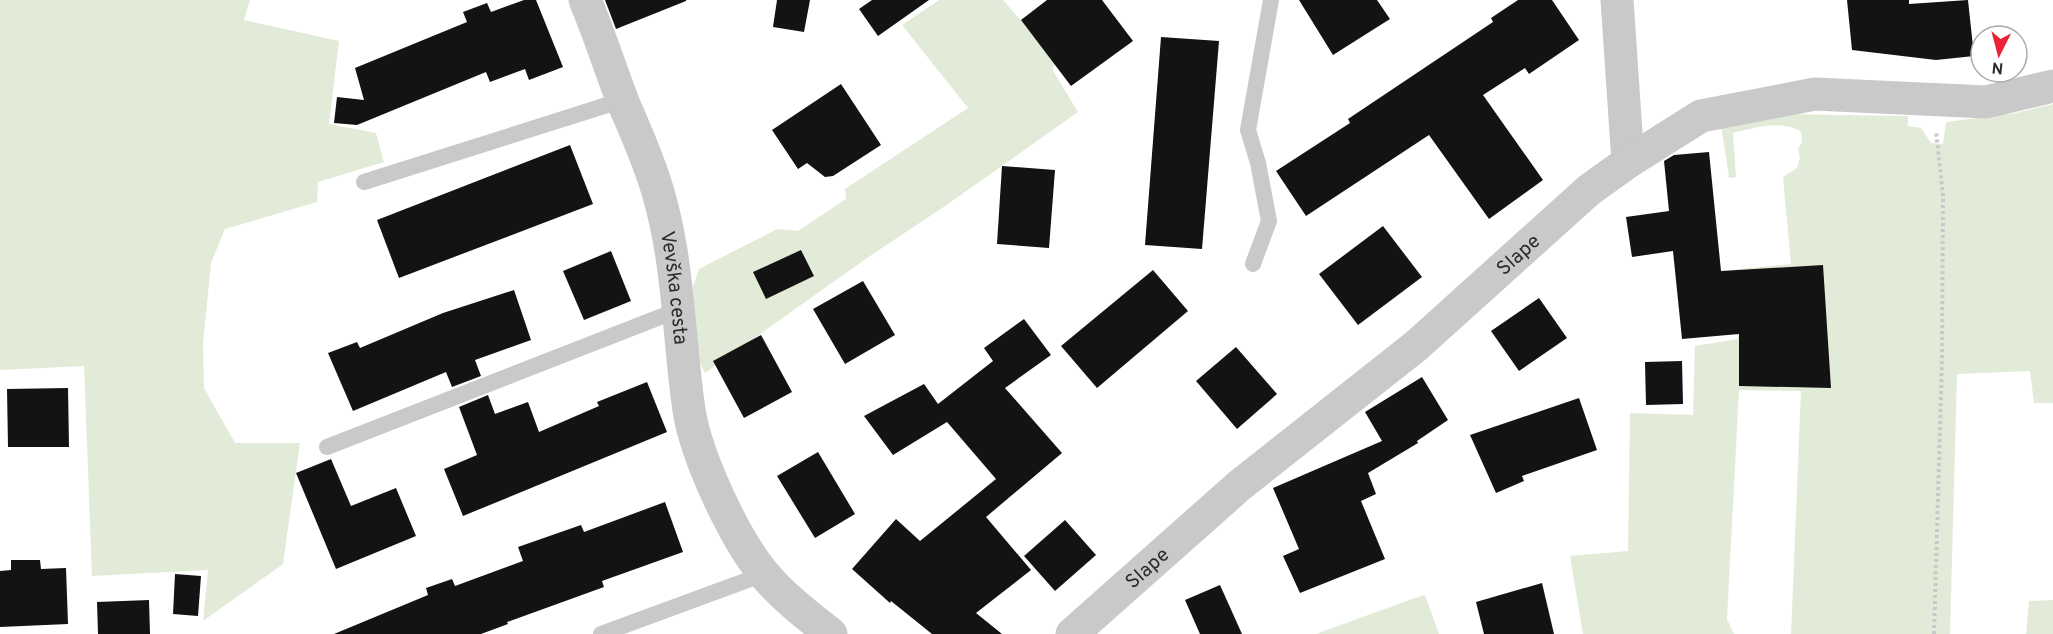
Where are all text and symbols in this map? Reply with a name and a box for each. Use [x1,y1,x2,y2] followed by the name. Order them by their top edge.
[1969,24,2029,84] north arrow
[1991,56,2004,77] text: N
[653,229,693,346] street label: Vevška cesta
[1492,229,1547,282] street label: Slape
[1121,543,1176,596] street label: Slape

